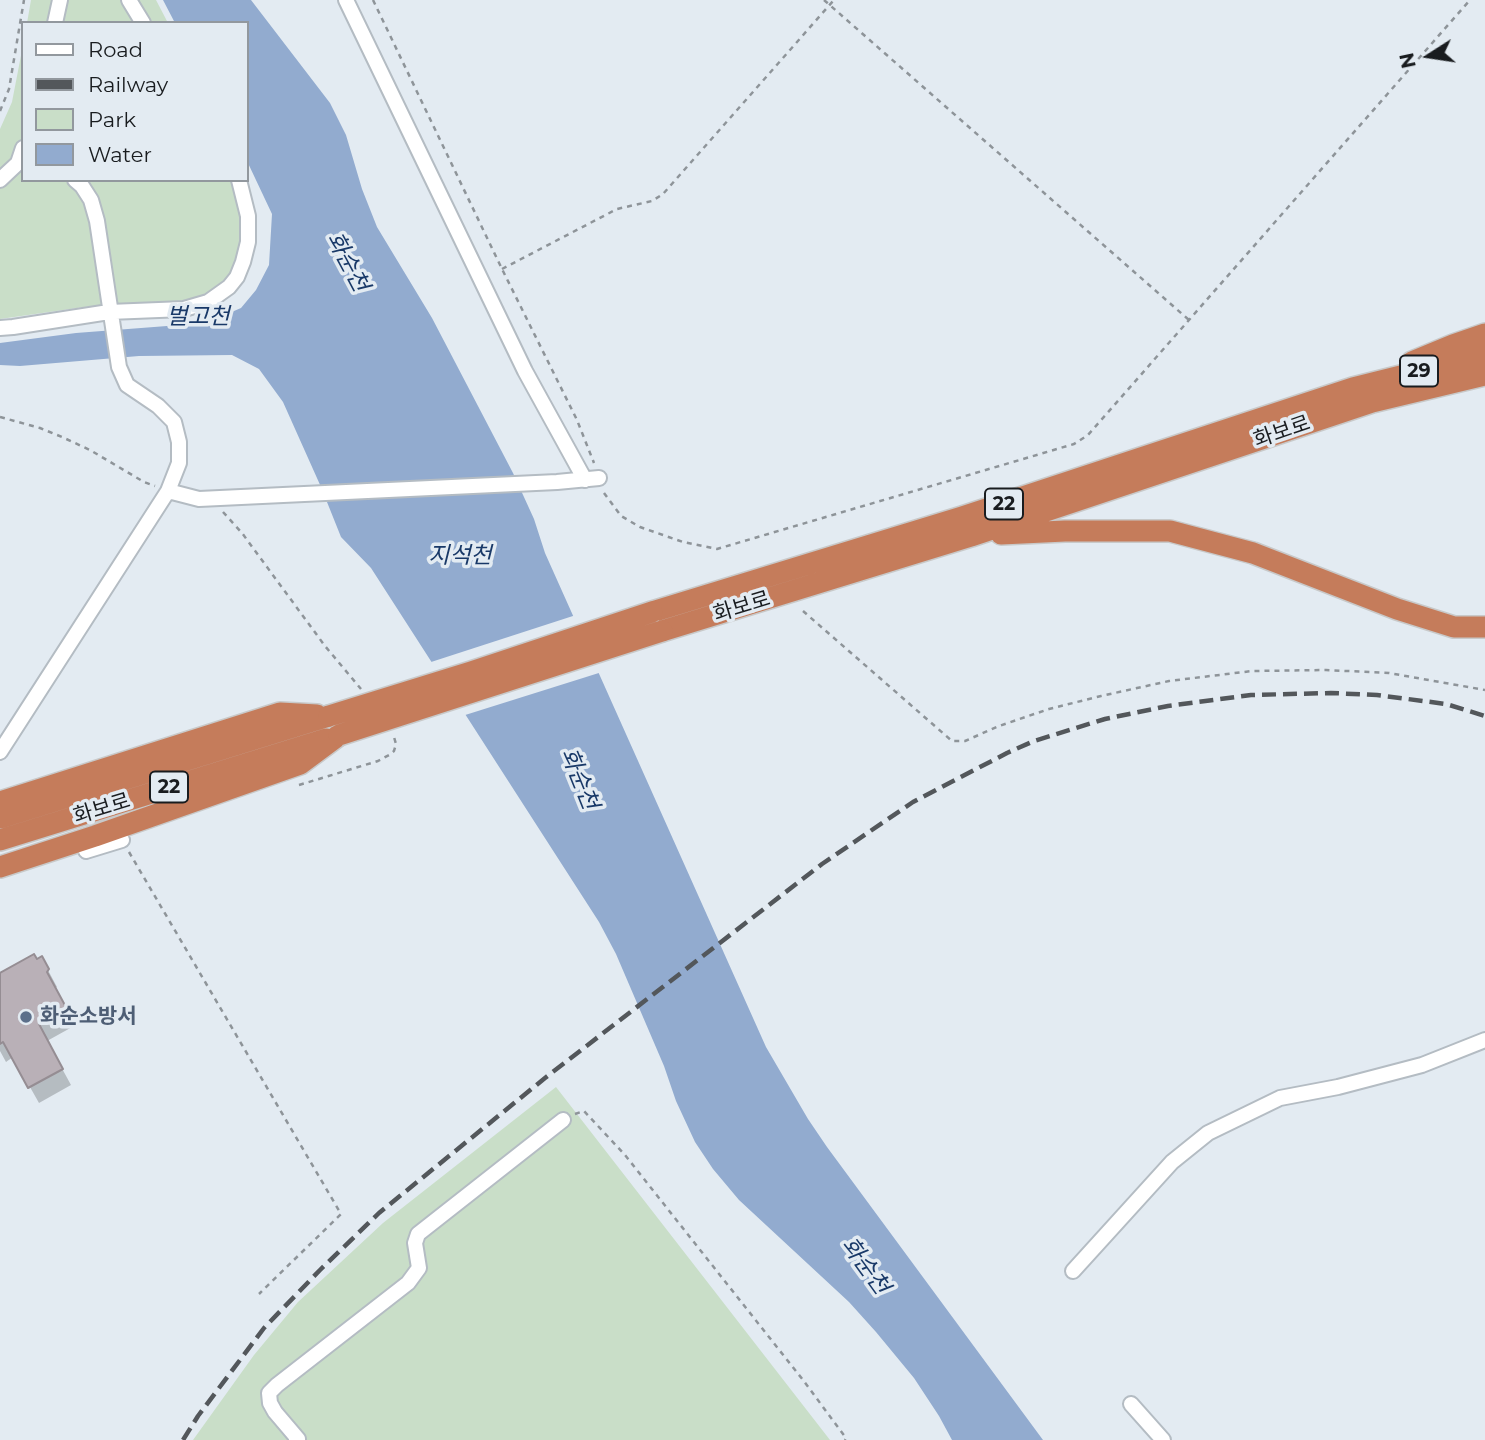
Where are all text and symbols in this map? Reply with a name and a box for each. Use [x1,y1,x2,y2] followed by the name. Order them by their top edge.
[21,21,248,182] legend
[1394,21,1464,91] north arrow
[88,37,143,62] text: Road
[1395,51,1421,70] text: N
[88,72,168,97] text: Railway
[88,107,136,132] text: Park
[88,142,152,167] text: Water
[320,227,374,297] water label: 화순천
[166,303,230,331] water label: 벌고천
[1400,356,1438,386] road number: 29
[1250,411,1314,453] street label: 화보로
[985,489,1023,520] road number: 22
[428,542,492,570] water label: 지석천
[711,586,773,628] street label: 화보로
[554,744,604,814] water label: 화순천
[150,772,188,802] road number: 22
[71,788,133,830] street label: 화보로
[40,1004,137,1030] place label: 화순소방서
[18,1009,34,1025] marker: 화순소방서
[835,1232,895,1300] water label: 화순천

